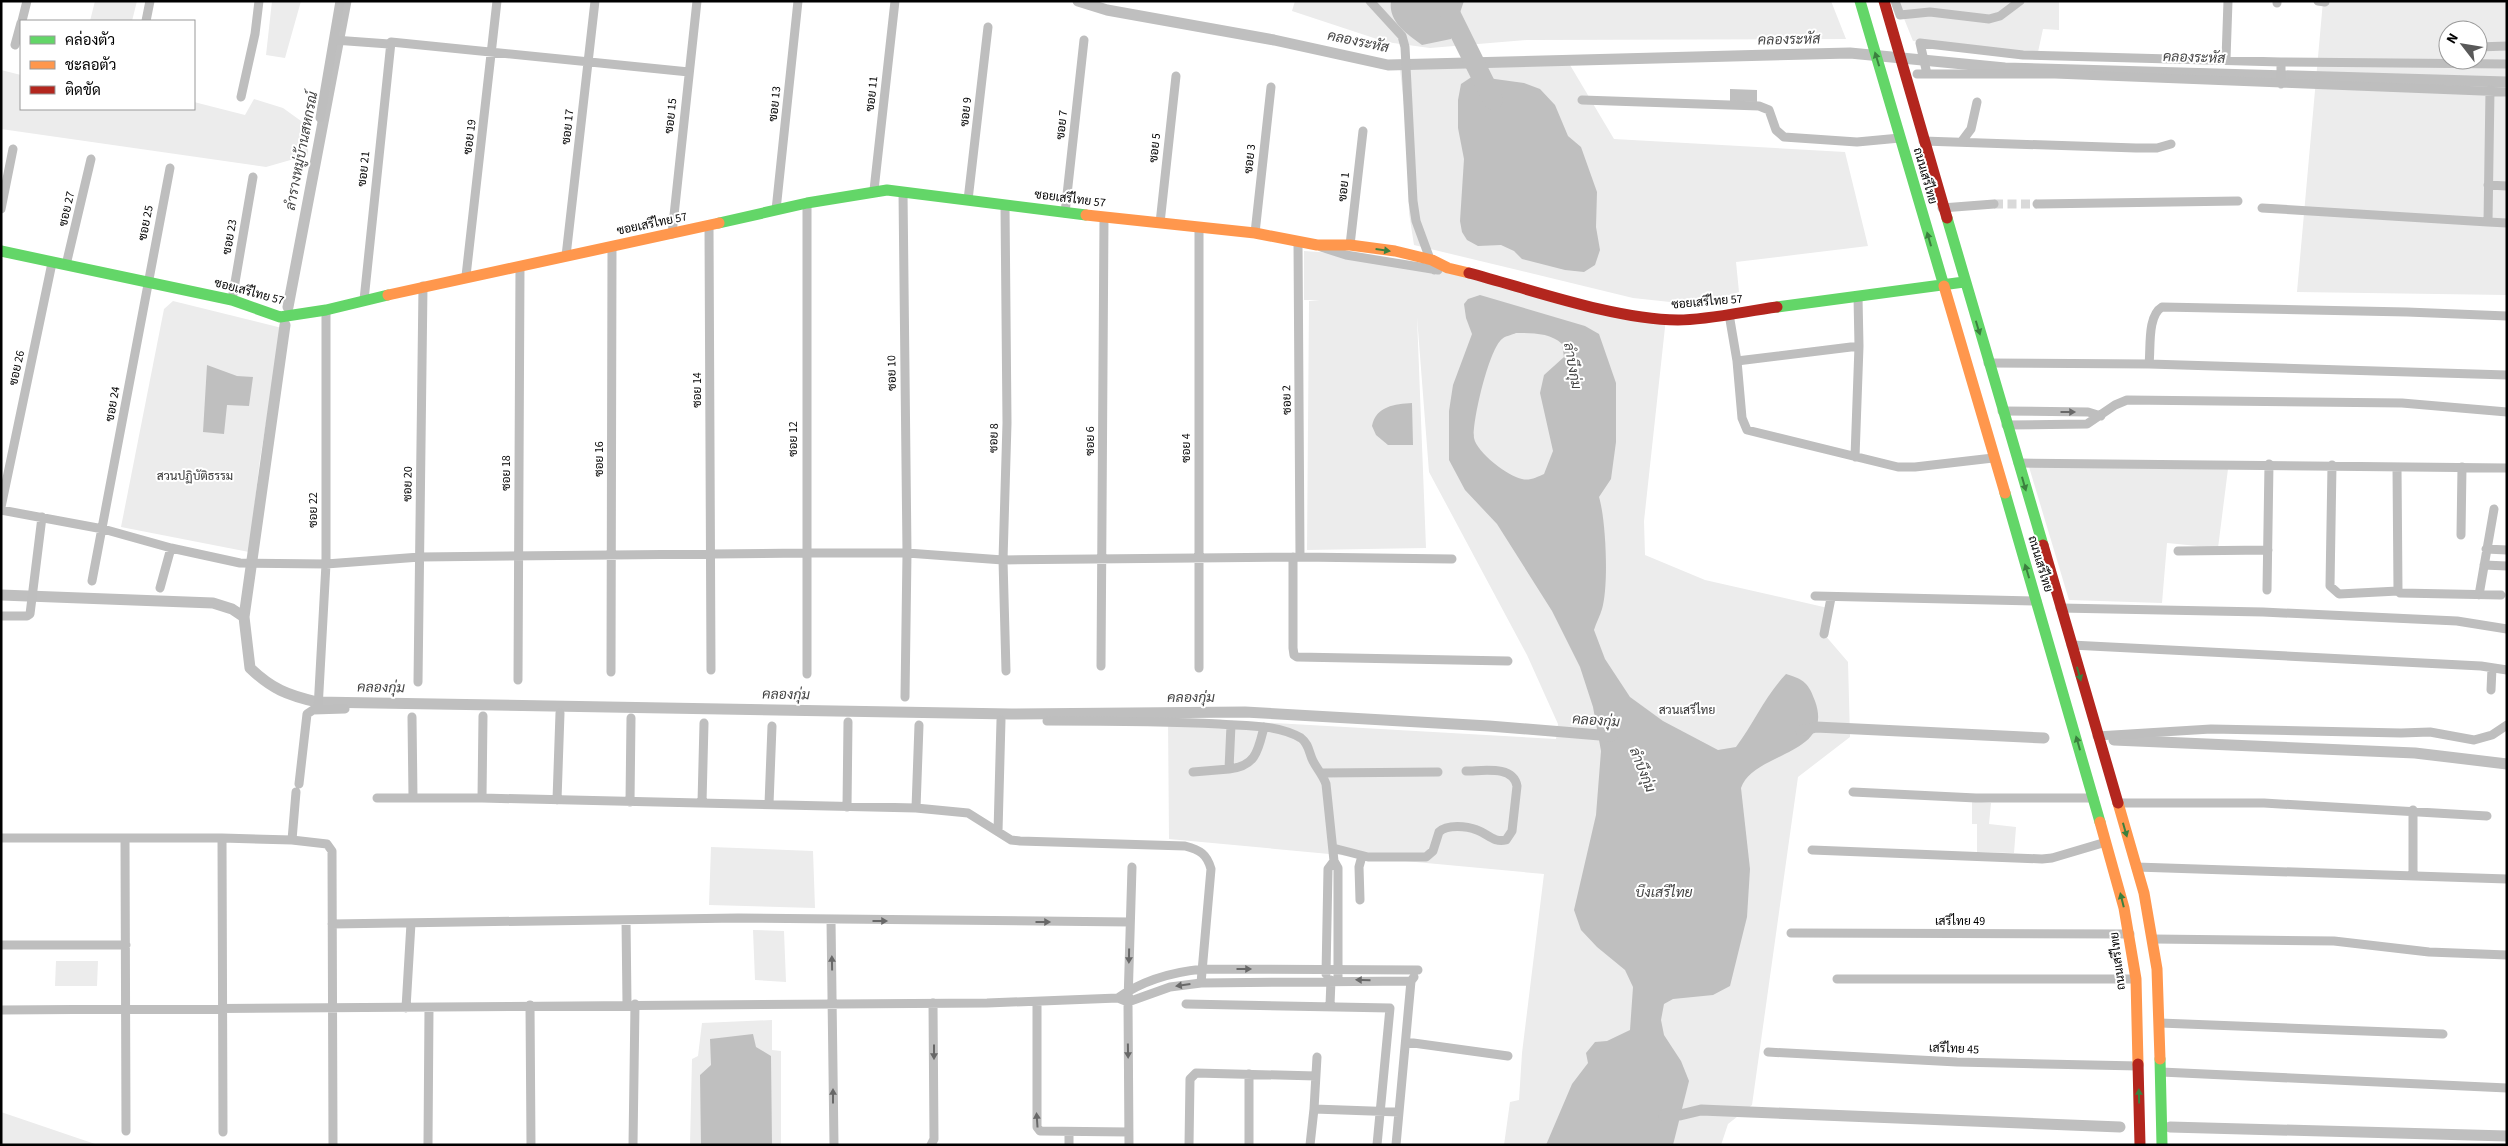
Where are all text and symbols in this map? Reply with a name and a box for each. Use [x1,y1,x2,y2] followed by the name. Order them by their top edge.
[20,20,195,110] legend
[2438,20,2488,70] north arrow
[1325,26,1391,58] water label: คลองระหัส
[1758,29,1821,51] water label: คลองระหัส
[65,30,115,51] text: คล่องตัว
[2442,30,2464,48] text: N
[2162,47,2226,69] water label: คลองระหัส
[1873,52,1881,67] one-way arrow
[65,55,116,76] text: ชะลอตัว
[862,75,882,113] street label: ซอย 11
[65,80,101,101] text: ติดขัด
[765,85,785,123] street label: ซอย 13
[281,88,324,212] water label: ลำรางหมู่บ้านสหกรณ์
[956,96,976,128] street label: ซอย 9
[661,97,681,135] street label: ซอย 15
[558,108,578,146] street label: ซอย 17
[1052,109,1072,141] street label: ซอย 7
[459,118,481,156] street label: ซอย 19
[1145,132,1165,164] street label: ซอย 5
[1240,143,1260,175] street label: ซอย 3
[1909,146,1941,206] street label: ถนนเสรีไทย
[354,150,374,188] street label: ซอย 21
[1334,171,1354,203] street label: ซอย 1
[1033,186,1107,212] street label: ซอยเสรีไทย 57
[55,190,79,228] street label: ซอย 27
[134,204,158,242] street label: ซอย 25
[615,208,689,240] street label: ซอยเสรีไทย 57
[219,218,241,256] street label: ซอย 23
[1925,231,1933,246] one-way arrow
[1375,246,1391,254] one-way arrow
[212,275,286,309] street label: ซอยเสรีไทย 57
[1671,290,1743,314] street label: ซอยเสรีไทย 57
[1975,321,1983,336] one-way arrow
[1558,341,1586,391] water label: ลำบึงกุ่ม
[5,349,29,387] street label: ซอย 26
[883,355,901,391] street label: ซอย 10
[689,372,706,408] street label: ซอย 14
[102,385,124,423] street label: ซอย 24
[1278,385,1296,415] street label: ซอย 2
[2061,408,2077,416] one-way arrow
[785,421,802,457] street label: ซอย 12
[985,423,1003,453] street label: ซอย 8
[1082,426,1099,456] street label: ซอย 6
[1178,433,1195,463] street label: ซอย 4
[591,441,608,477] street label: ซอย 16
[498,455,515,491] street label: ซอย 18
[399,466,417,502] street label: ซอย 20
[157,468,233,485] park label: สวนปฏิบัติธรรม
[2020,477,2028,492] one-way arrow
[305,492,322,528] street label: ซอย 22
[2023,534,2057,594] street label: ถนนเสรีไทย
[2023,563,2031,578] one-way arrow
[2075,666,2083,681] one-way arrow
[357,678,405,698] water label: คลองกุ่ม
[762,685,810,705] water label: คลองกุ่ม
[1167,688,1215,708] water label: คลองกุ่ม
[1659,702,1715,719] park label: สวนเสรีไทย
[1571,709,1621,733] water label: คลองกุ่ม
[2073,736,2081,751] one-way arrow
[1624,744,1660,796] water label: ลำบึงกุ่ม
[2122,822,2130,837] one-way arrow
[1635,883,1693,903] water label: บึงเสรีไทย
[2118,892,2126,907] one-way arrow
[1935,913,1985,930] street label: เสรีไทย 49
[872,917,888,925] one-way arrow
[1035,918,1051,926] one-way arrow
[2106,931,2130,991] street label: ถนนเสรีไทย
[1125,948,1133,964] one-way arrow
[828,954,836,970] one-way arrow
[1236,965,1252,973] one-way arrow
[1354,976,1370,984] one-way arrow
[1174,981,1190,989] one-way arrow
[1929,1040,1979,1058] street label: เสรีไทย 45
[1124,1043,1132,1059] one-way arrow
[930,1044,938,1060] one-way arrow
[829,1088,837,1104] one-way arrow
[2135,1088,2143,1104] one-way arrow
[1033,1111,1041,1127] one-way arrow

